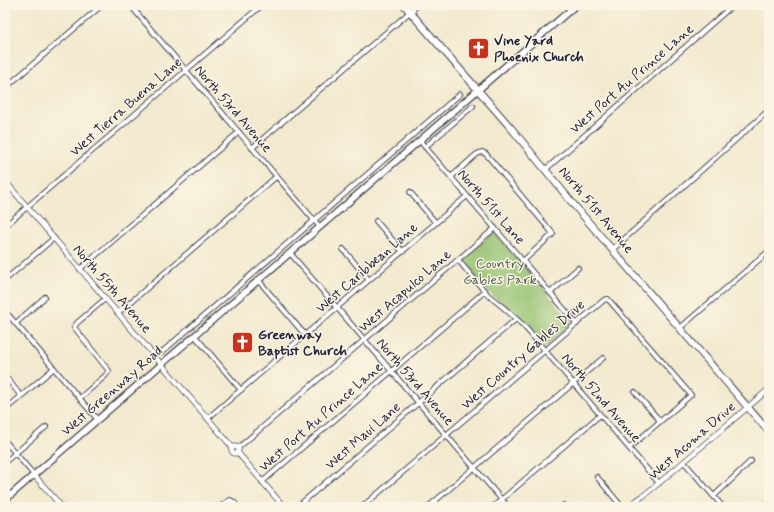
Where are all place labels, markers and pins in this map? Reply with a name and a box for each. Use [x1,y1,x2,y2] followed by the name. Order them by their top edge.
[494,32,584,66] place label: Vine Yard Phoenix Church
[465,36,491,62] church icon: Vine Yard Phoenix Church
[258,326,347,360] place label: Greenway Baptist Church
[229,330,255,356] church icon: Greenway Baptist Church

